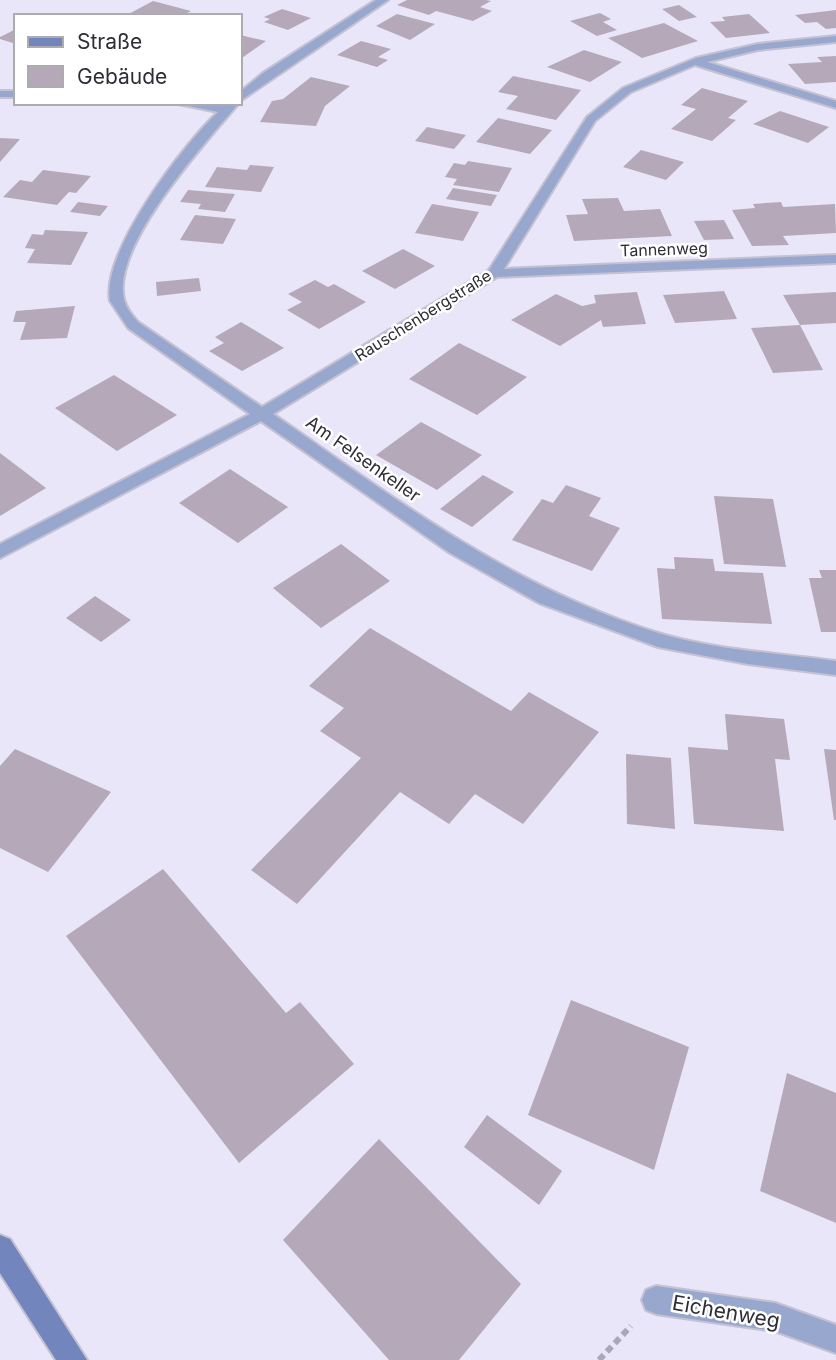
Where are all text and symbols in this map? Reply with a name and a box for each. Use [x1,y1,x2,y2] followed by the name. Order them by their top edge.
[14,14,242,105] legend
[77,29,142,54] text: Straße
[77,64,167,89] text: Gebäude
[620,237,708,261] street label: Tannenweg
[351,265,495,365] street label: Rauschenbergstraße
[302,411,425,506] street label: Am Felsenkeller
[670,1290,782,1333] street label: Eichenweg

